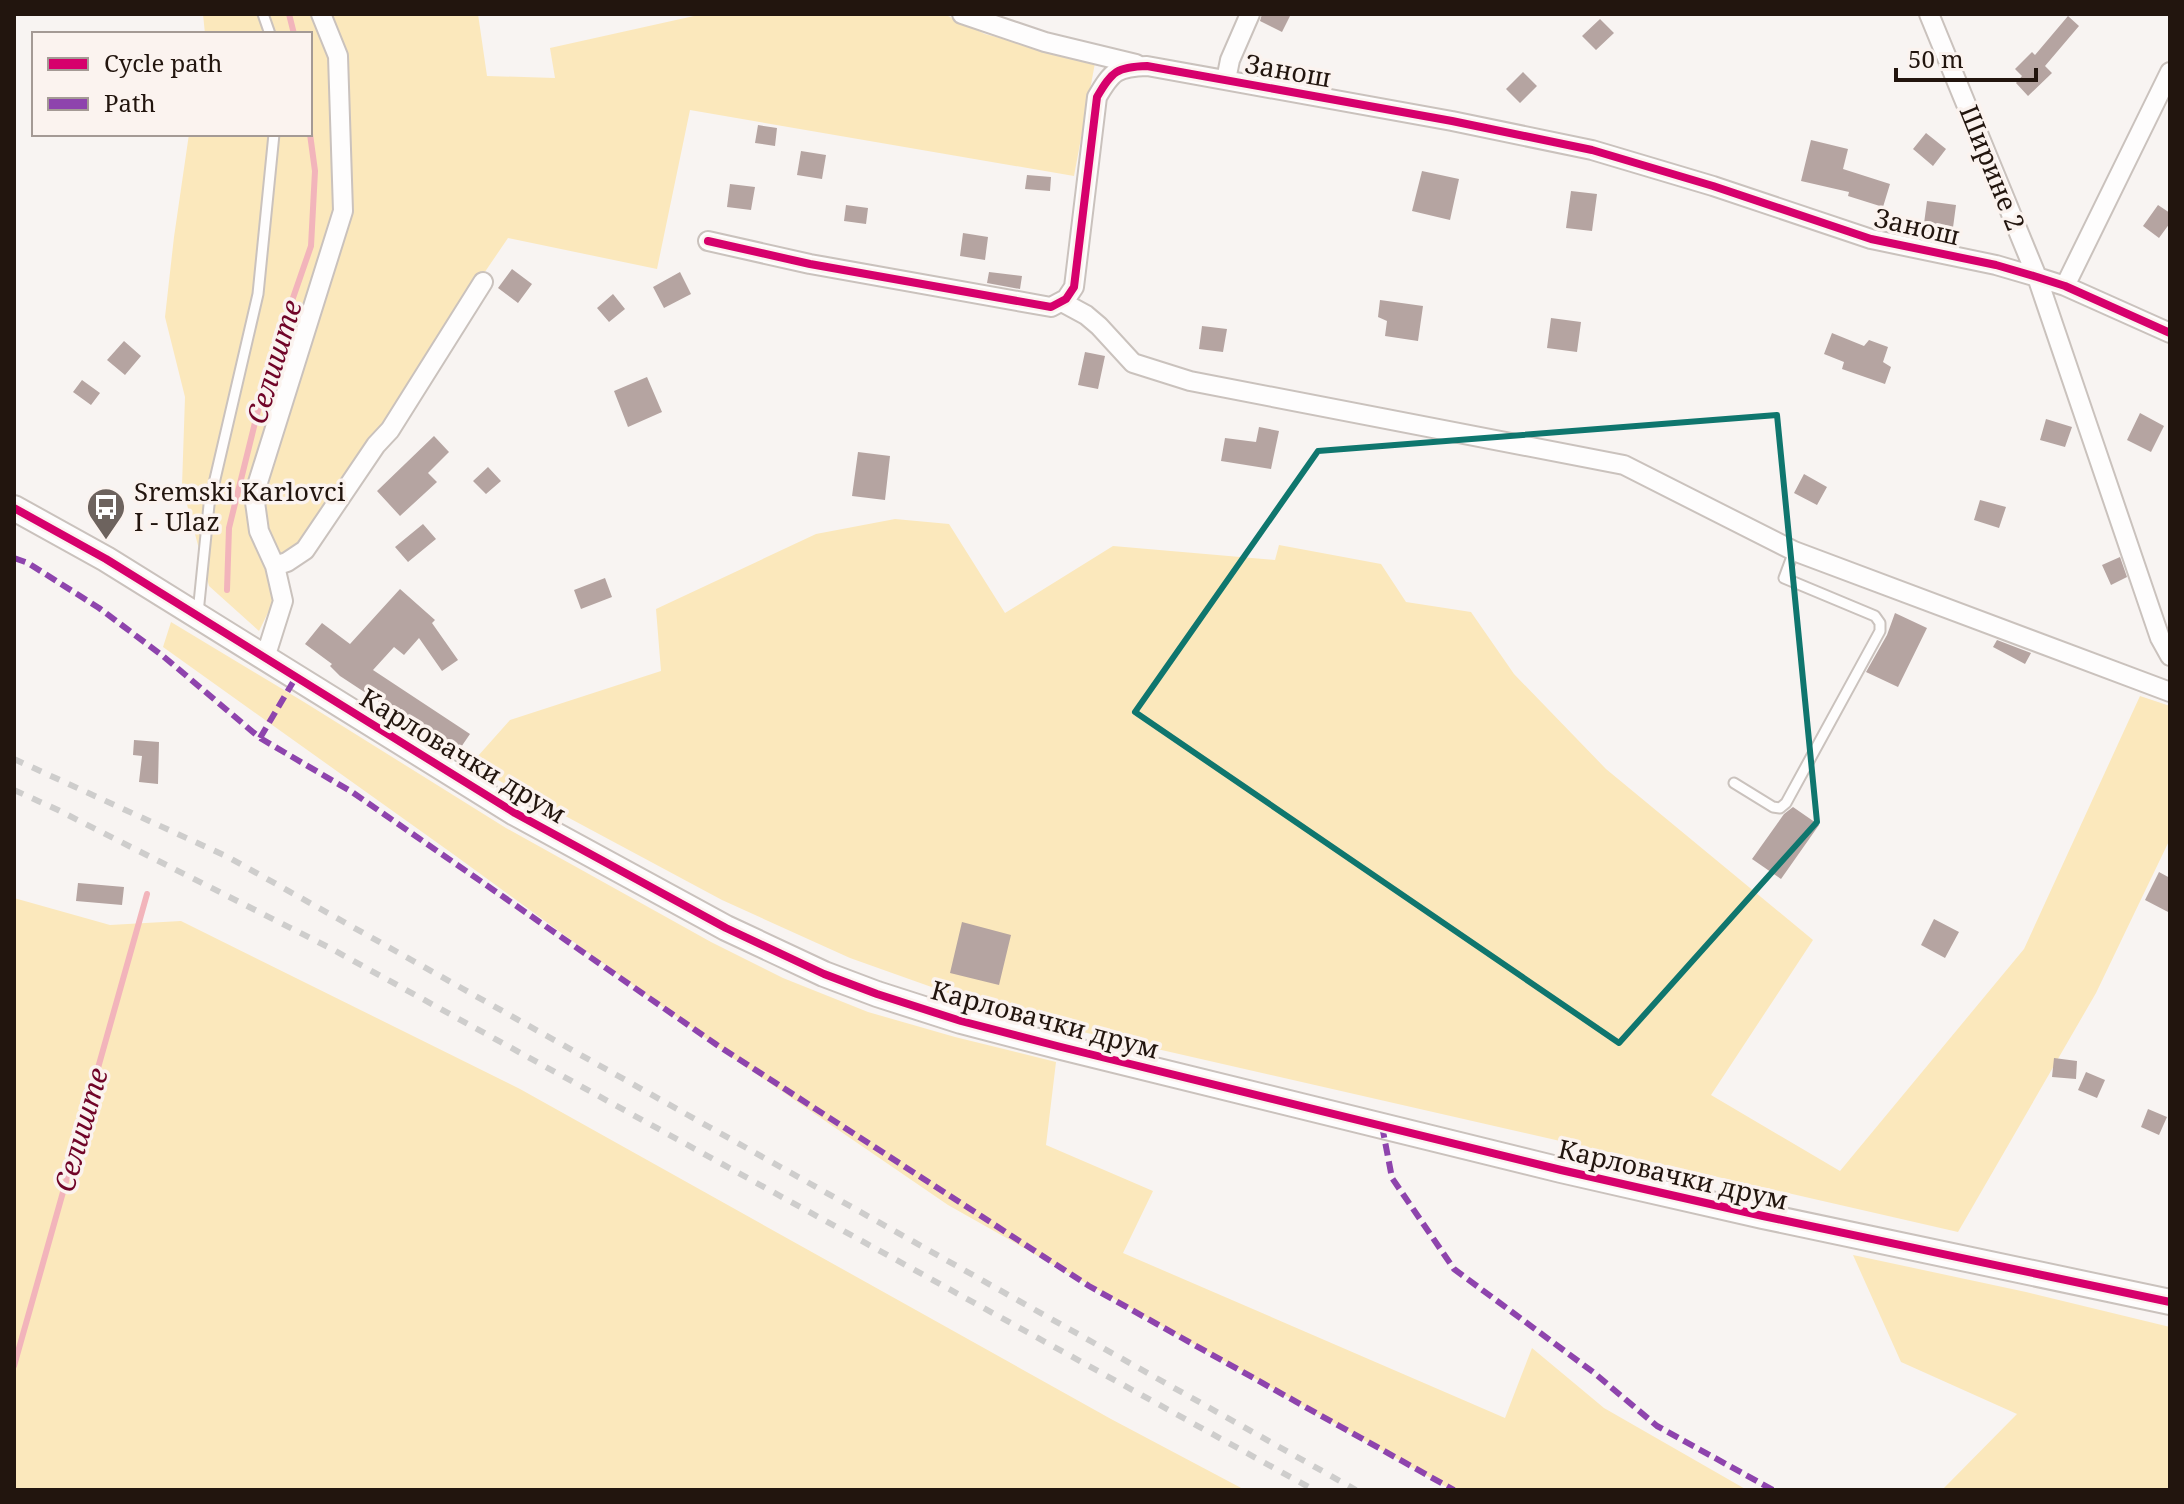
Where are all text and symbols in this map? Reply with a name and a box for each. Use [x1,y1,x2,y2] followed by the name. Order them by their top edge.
[32,32,312,136] legend
[1896,32,2036,82] scale bar
[1908,42,1964,75] text: 50 m
[1242,45,1334,95] street label: Занош
[104,46,223,79] text: Cycle path
[104,86,156,119] text: Path
[1951,100,2034,236] street label: Ширине 2
[1871,199,1964,253] street label: Занош
[236,295,310,428] water label: Селиште
[134,473,345,539] place label: Sremski Karlovci I - Ulaz
[85,486,127,541] bus stop icon: Sremski Karlovci I - Ulaz
[354,679,573,831] street label: Карловачки друм
[927,971,1163,1067] street label: Карловачки друм
[44,1063,116,1196] water label: Селиште
[1555,1130,1792,1218] street label: Карловачки друм

